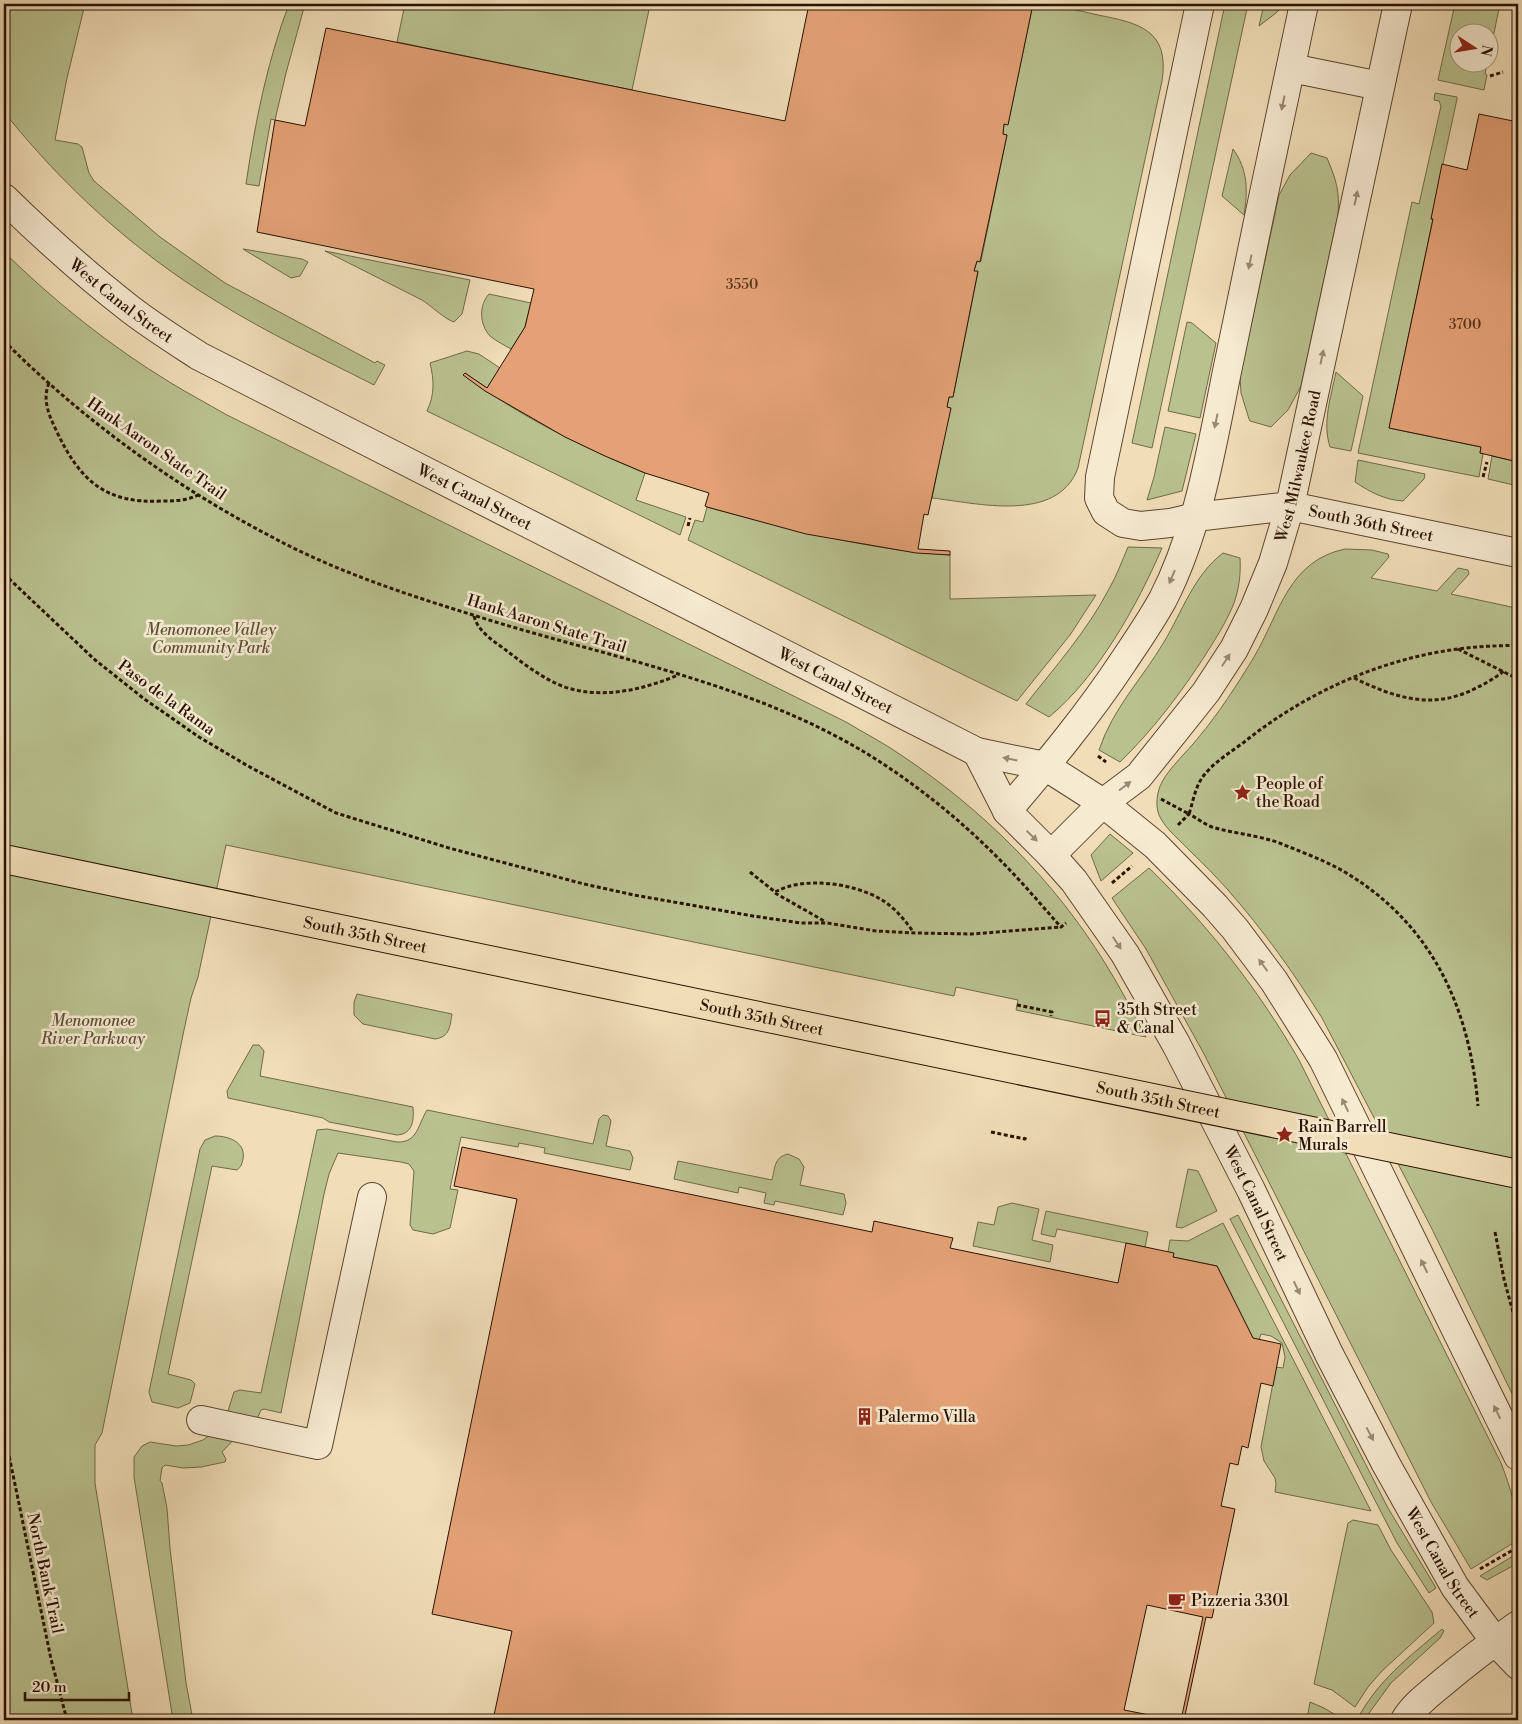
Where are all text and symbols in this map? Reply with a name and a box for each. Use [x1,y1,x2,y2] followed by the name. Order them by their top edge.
[1450,22,1500,72] north arrow
[1476,43,1496,58] text: N
[1279,95,1287,110] one-way arrow
[1352,191,1360,206] one-way arrow
[64,254,177,348] street label: West Canal Street
[1246,254,1254,269] one-way arrow
[726,276,758,294] house number: 3550
[1449,316,1481,334] house number: 3700
[1318,350,1326,365] one-way arrow
[1271,388,1326,545] street label: West Milwaukee Road
[83,393,230,505] street label: Hank Aaron State Trail
[1212,413,1220,428] one-way arrow
[413,459,535,535] street label: West Canal Street
[1307,501,1435,546] street label: South 36th Street
[1168,570,1176,584] one-way arrow
[465,590,629,658] street label: Hank Aaron State Trail
[146,620,277,658] park label: Menomonee Valley Community Park
[774,643,896,719] street label: West Canal Street
[1221,654,1231,667] one-way arrow
[114,656,220,740] street label: Paso de la Rama
[1003,755,1018,763] one-way arrow
[1256,774,1324,812] place label: People of the Road
[1118,781,1131,792] one-way arrow
[1232,782,1252,802] place icon: People of the Road
[1025,829,1037,841] one-way arrow
[301,913,429,958] street label: South 35th Street
[1112,936,1122,950] one-way arrow
[1257,959,1268,972] one-way arrow
[698,995,826,1040] street label: South 35th Street
[1117,1000,1197,1038] place label: 35th Street & Canal
[1093,1008,1113,1028] bus stop icon: 35th Street & Canal
[40,1011,146,1049] park label: Menomonee River Parkway
[1094,1078,1222,1123] street label: South 35th Street
[1341,1098,1349,1112] one-way arrow
[1298,1117,1387,1155] place label: Rain Barrell Murals
[1274,1125,1294,1145] place icon: Rain Barrell Murals
[1218,1142,1292,1265] street label: West Canal Street
[1420,1259,1428,1274] one-way arrow
[1294,1281,1302,1295] one-way arrow
[1492,1405,1500,1419] one-way arrow
[854,1406,874,1426] building icon: Palermo Villa
[878,1407,977,1427] place label: Palermo Villa
[1366,1426,1374,1441] one-way arrow
[1401,1503,1484,1623] street label: West Canal Street
[22,1511,68,1636] street label: North Bank Trail
[1167,1590,1187,1610] cafe icon: Pizzeria 3301
[1191,1591,1289,1611] place label: Pizzeria 3301
[25,1669,129,1701] scale bar
[32,1678,67,1697] text: 20 m

